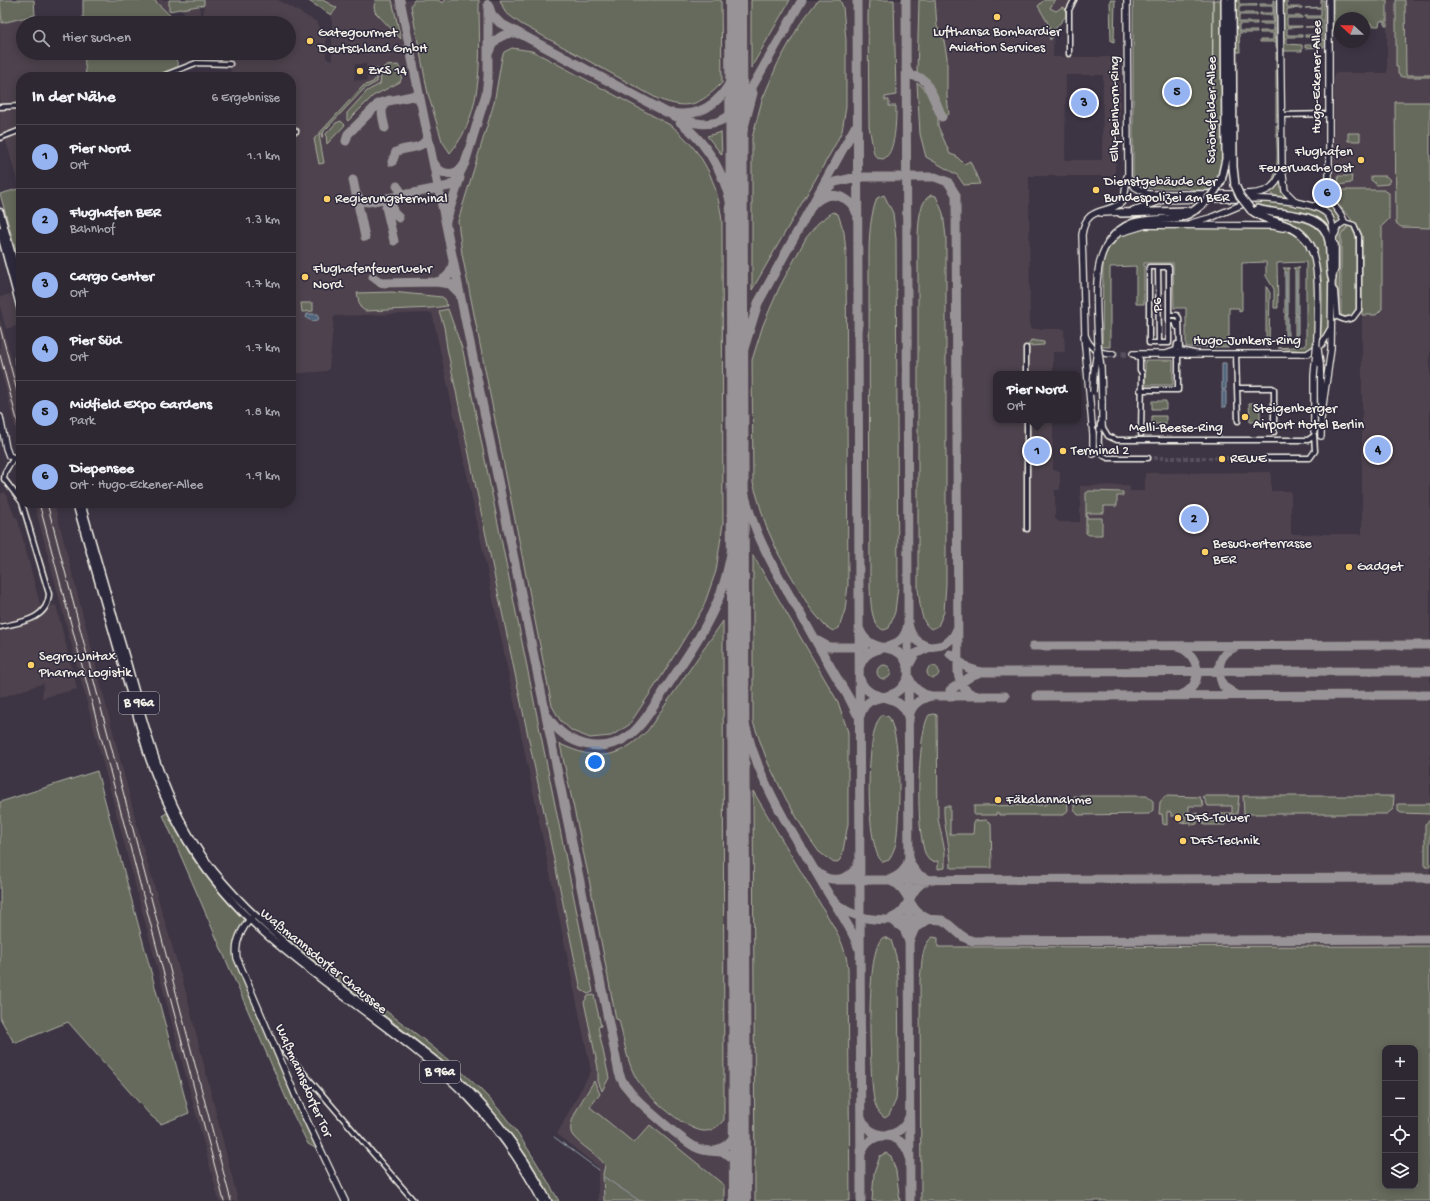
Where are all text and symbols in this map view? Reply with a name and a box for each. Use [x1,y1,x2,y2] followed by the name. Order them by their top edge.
[992,12,1002,22] marker: Lufthansa Bombardier Aviation Services
[1334,12,1370,48] north arrow
[16,16,296,60] search box
[1309,20,1326,134] street label: Hugo-Eckener-Allee
[933,24,1062,57] place label: Lufthansa Bombardier Aviation Services
[317,25,428,58] place label: Gategourmet Deutschland GmbH
[30,27,52,49] icon: search
[62,29,131,47] text: Hier suchen
[305,36,315,46] marker: Gategourmet Deutschland GmbH
[1107,56,1124,162] street label: Elly-Beinhorn-Ring
[1204,56,1221,164] street label: Schönefelder Allee
[368,63,407,80] place label: ZKS 14
[355,66,365,76] marker: ZKS 14
[1164,77,1190,107] pin: 5
[32,88,115,108] text: In der Nähe
[1071,88,1097,118] pin: 3
[211,91,280,106] text: 6 Ergebnisse
[70,140,130,158] text: Pier Nord
[1258,144,1354,177] place label: Flughafen Feuerwache Ost
[42,149,48,164] text: 1
[247,149,280,164] text: 1.1 km
[1356,155,1366,165] marker: Flughafen Feuerwache Ost
[70,158,88,173] text: Ort
[1103,174,1230,207] place label: Dienstgebäude der Bundespolizei am BER
[1314,178,1340,208] pin: 6
[1091,185,1101,195] marker: Dienstgebäude der Bundespolizei am BER
[335,191,447,208] place label: Regierungsterminal
[322,194,332,204] marker: Regierungsterminal
[70,204,161,222] text: Flughafen BER
[42,213,48,228] text: 2
[246,213,280,228] text: 1.3 km
[70,222,115,237] text: Bahnhof
[312,261,433,294] place label: Flughafenfeuerwehr Nord
[70,268,154,286] text: Cargo Center
[300,272,310,282] marker: Flughafenfeuerwehr Nord
[42,277,48,292] text: 3
[246,277,280,292] text: 1.7 km
[70,286,88,301] text: Ort
[1150,297,1167,313] street label: P6
[70,332,121,350] text: Pier Süd
[1193,333,1301,350] street label: Hugo-Junkers-Ring
[42,341,48,356] text: 4
[246,341,280,356] text: 1.7 km
[70,350,88,365] text: Ort
[993,371,1081,423] popup
[1007,381,1067,399] text: Pier Nord
[70,396,212,414] text: Midfield Expo Gardens
[1007,399,1025,414] text: Ort
[1253,401,1364,434] place label: Steigenberger Airport Hotel Berlin
[42,405,48,420] text: 5
[245,405,280,420] text: 1.8 km
[1240,412,1250,422] marker: Steigenberger Airport Hotel Berlin
[70,414,95,429] text: Park
[1129,420,1223,437] street label: Melli-Beese-Ring
[1365,435,1391,465] pin: 4
[1024,436,1050,466] pin: 1
[1070,443,1129,460] place label: Terminal 2
[1058,446,1068,456] marker: Terminal 2
[1230,451,1268,468] place label: REWE
[1217,454,1227,464] marker: REWE
[70,460,134,478] text: Diepensee
[42,469,48,484] text: 6
[246,469,280,484] text: 1.9 km
[70,478,203,493] text: Ort · Hugo-Eckener-Allee
[1181,504,1207,534] pin: 2
[1212,536,1312,569] place label: Besucherterrasse BER
[1200,547,1210,557] marker: Besucherterrasse BER
[1357,559,1404,576] place label: Gadget
[1344,562,1354,572] marker: Gadget
[38,649,133,682] place label: Segro;Unitax Pharma Logistik
[26,660,36,670] marker: Segro;Unitax Pharma Logistik
[119,692,159,714] road number: B 96a
[585,752,605,772] your location
[1005,792,1092,809] place label: Fäkalannahme
[993,795,1003,805] marker: Fäkalannahme
[1185,810,1250,827] place label: DFS-Tower
[1173,813,1183,823] marker: DFS-Tower
[1190,833,1261,850] place label: DFS-Technik
[1178,836,1188,846] marker: DFS-Technik
[256,905,391,1019] street label: Waßmannsdorfer Chaussee
[270,1022,336,1141] street label: Waßmannsdorfer Tor
[1382,1045,1418,1189] map controls
[1382,1045,1418,1081] button: +
[420,1061,460,1083] road number: B 96a
[1382,1081,1418,1117] button: −
[1382,1117,1418,1153] button: locate
[1382,1153,1418,1189] button: layers

